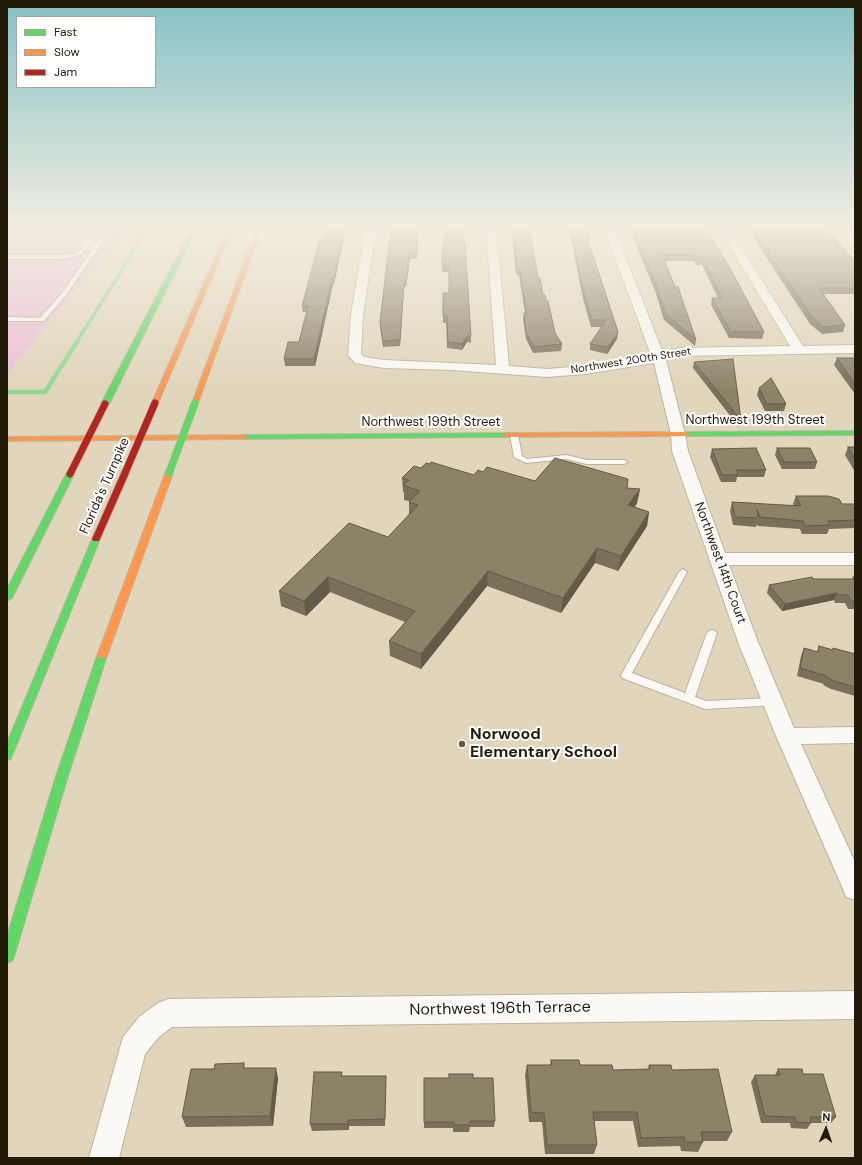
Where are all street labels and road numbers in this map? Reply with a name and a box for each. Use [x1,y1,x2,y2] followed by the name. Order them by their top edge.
[570,345,692,377] street label: Northwest 200th Street
[685,413,825,429] street label: Northwest 199th Street
[361,415,501,431] street label: Northwest 199th Street
[77,435,133,537] street label: Florida's Turnpike
[691,500,749,626] street label: Northwest 14th Court
[409,998,591,1020] street label: Northwest 196th Terrace

